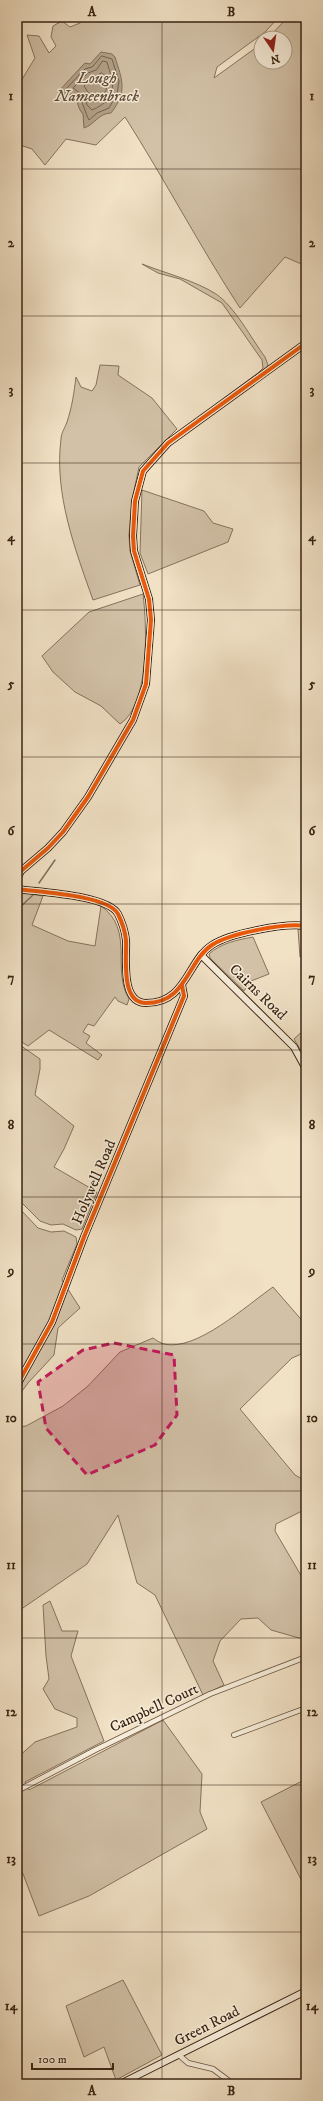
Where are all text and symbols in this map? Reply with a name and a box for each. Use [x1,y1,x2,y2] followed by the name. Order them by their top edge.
[87,4,97,20] text: A
[227,4,235,20] text: B
[253,30,293,70] north arrow
[269,51,281,67] text: N
[54,68,139,106] water label: Lough Nameenbrack
[9,88,14,104] text: 1
[310,88,315,104] text: 1
[8,235,15,251] text: 2
[309,235,316,251] text: 2
[9,382,14,398] text: 3
[310,382,315,398] text: 3
[6,529,15,546] text: 4
[307,529,316,546] text: 4
[7,676,15,692] text: 5
[308,676,316,692] text: 5
[8,823,16,839] text: 6
[309,823,317,839] text: 6
[225,960,291,1025] street label: Cairns Road
[8,970,15,986] text: 7
[309,970,316,986] text: 7
[8,1117,15,1133] text: 8
[309,1117,316,1133] text: 8
[68,1136,121,1227] street label: Holywell Road
[7,1263,14,1279] text: 9
[308,1263,315,1279] text: 9
[5,1410,17,1426] text: 10
[306,1410,318,1426] text: 10
[6,1557,16,1573] text: 11
[307,1557,317,1573] text: 11
[107,1679,201,1737] street label: Campbell Court
[5,1704,17,1720] text: 12
[306,1704,318,1720] text: 12
[6,1851,16,1867] text: 13
[307,1851,317,1867] text: 13
[5,1998,18,2015] text: 14
[306,1998,319,2015] text: 14
[171,2001,243,2050] street label: Green Road
[32,2045,113,2071] scale bar
[38,2052,67,2067] text: 100 m
[87,2083,97,2099] text: A
[227,2083,235,2099] text: B

